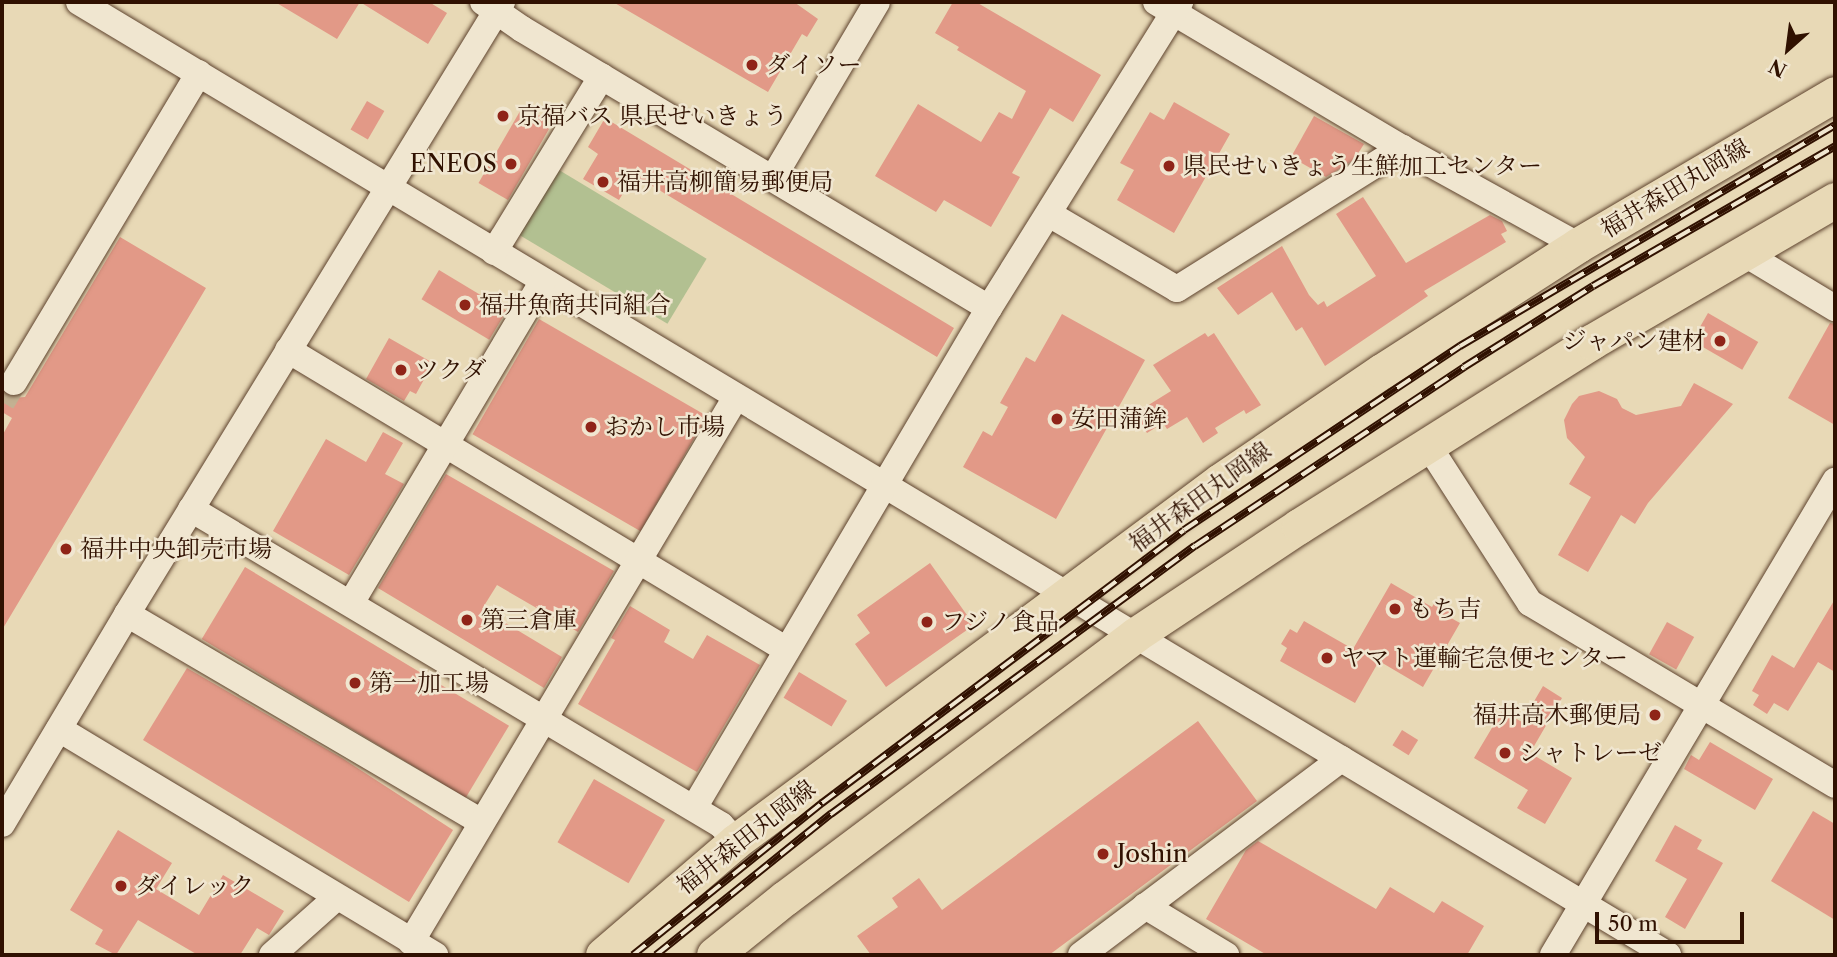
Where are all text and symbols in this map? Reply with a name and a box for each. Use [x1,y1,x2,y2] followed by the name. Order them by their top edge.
[1753,14,1823,84] north arrow
[766,51,862,79] place label: ダイソー
[1765,54,1791,82] text: N
[744,57,760,73] marker: ダイソー
[517,102,787,130] place label: 京福バス 県民せいきょう
[495,108,511,124] marker: 京福バス 県民せいきょう
[1596,132,1754,244] street label: 福井森田丸岡線
[410,150,497,178] place label: ENEOS
[1183,152,1543,180] place label: 県民せいきょう生鮮加工センター
[503,156,519,172] marker: ENEOS
[1161,158,1177,174] marker: 県民せいきょう生鮮加工センター
[617,168,833,196] place label: 福井高柳簡易郵便局
[595,174,611,190] marker: 福井高柳簡易郵便局
[479,291,671,319] place label: 福井魚商共同組合
[457,297,473,313] marker: 福井魚商共同組合
[1562,327,1706,355] place label: ジャパン建材
[1712,333,1728,349] marker: ジャパン建材
[415,356,487,384] place label: ツクダ
[393,362,409,378] marker: ツクダ
[1071,405,1167,433] place label: 安田蒲鉾
[1049,411,1065,427] marker: 安田蒲鉾
[605,413,725,441] place label: おかし市場
[583,419,599,435] marker: おかし市場
[1124,436,1276,558] street label: 福井森田丸岡線
[80,535,272,563] place label: 福井中央卸売市場
[58,541,74,557] marker: 福井中央卸売市場
[1409,595,1481,623] place label: もち吉
[1387,601,1403,617] marker: もち吉
[481,606,577,634] place label: 第三倉庫
[941,608,1061,636] place label: フジノ食品
[459,612,475,628] marker: 第三倉庫
[919,614,935,630] marker: フジノ食品
[1341,644,1629,672] place label: ヤマト運輸宅急便センター
[1319,650,1335,666] marker: ヤマト運輸宅急便センター
[369,669,489,697] place label: 第一加工場
[347,675,363,691] marker: 第一加工場
[1473,701,1641,729] place label: 福井高木郵便局
[1647,707,1663,723] marker: 福井高木郵便局
[1519,739,1663,767] place label: シャトレーゼ
[1497,745,1513,761] marker: シャトレーゼ
[671,774,821,900] street label: 福井森田丸岡線
[1117,840,1188,868] place label: Joshin
[1095,846,1111,862] marker: Joshin
[135,872,255,900] place label: ダイレック
[113,878,129,894] marker: ダイレック
[1599,898,1748,942] scale bar
[1608,911,1658,936] text: 50 m

